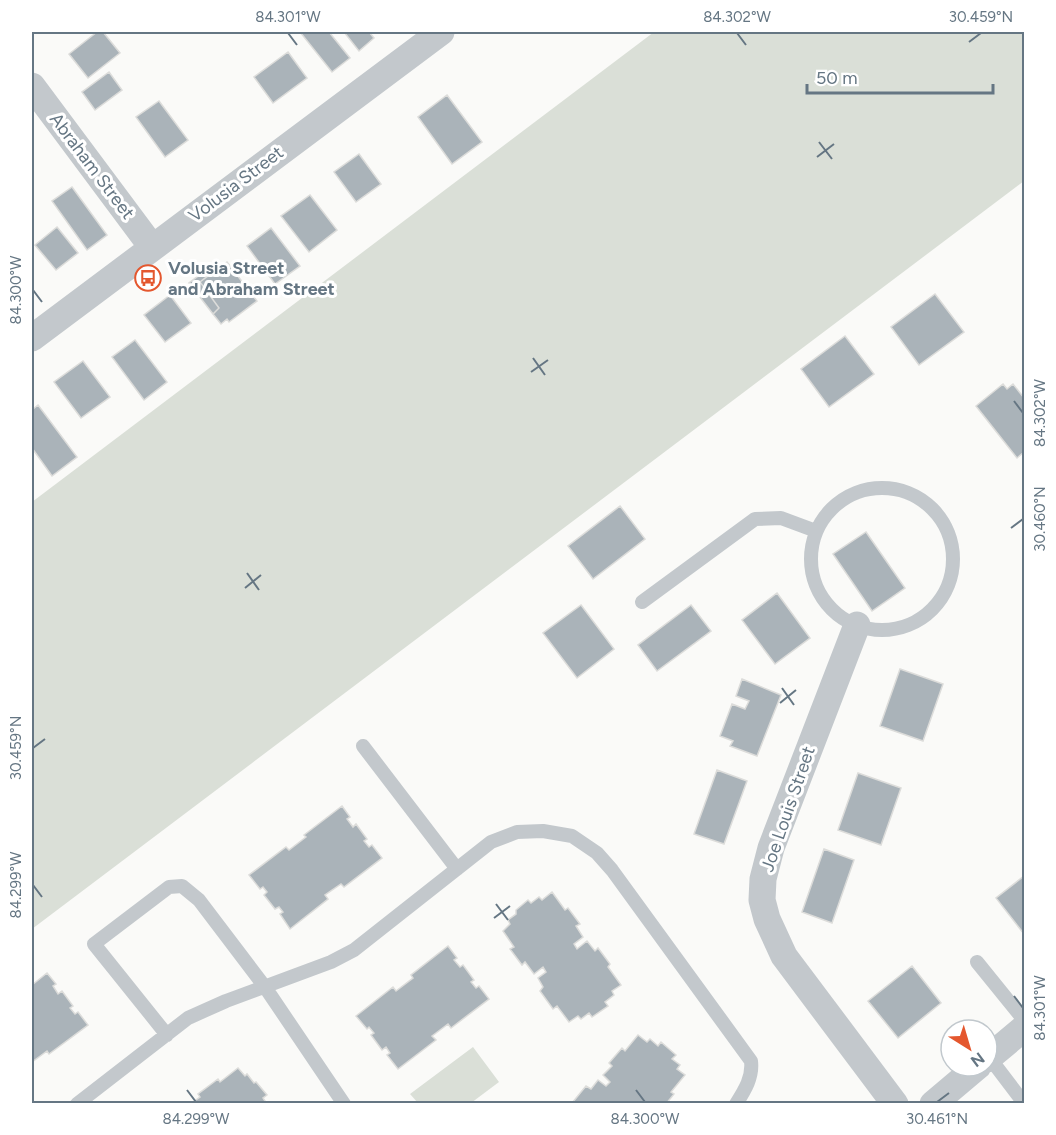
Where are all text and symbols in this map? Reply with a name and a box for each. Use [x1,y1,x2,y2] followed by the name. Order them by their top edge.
[255,8,321,26] text: 84.301°W
[703,8,771,26] text: 84.302°W
[949,8,1013,26] text: 30.459°N
[807,57,993,95] scale bar
[816,67,858,89] text: 50 m
[45,109,139,224] street label: Abraham Street
[184,141,288,227] street label: Volusia Street
[7,255,25,324] text: 84.300°W
[168,257,335,300] place label: Volusia Street and Abraham Street
[133,263,163,293] bus stop icon: Volusia Street and Abraham Street
[1031,379,1049,447] text: 84.302°W
[1031,486,1049,552] text: 30.460°N
[7,716,25,780] text: 30.459°N
[756,743,820,875] street label: Joe Louis Street
[7,851,25,918] text: 84.299°W
[1031,975,1049,1041] text: 84.301°W
[939,1018,999,1078] north arrow
[967,1048,988,1071] text: N
[163,1110,230,1128] text: 84.299°W
[611,1110,680,1128] text: 84.300°W
[906,1110,968,1128] text: 30.461°N

